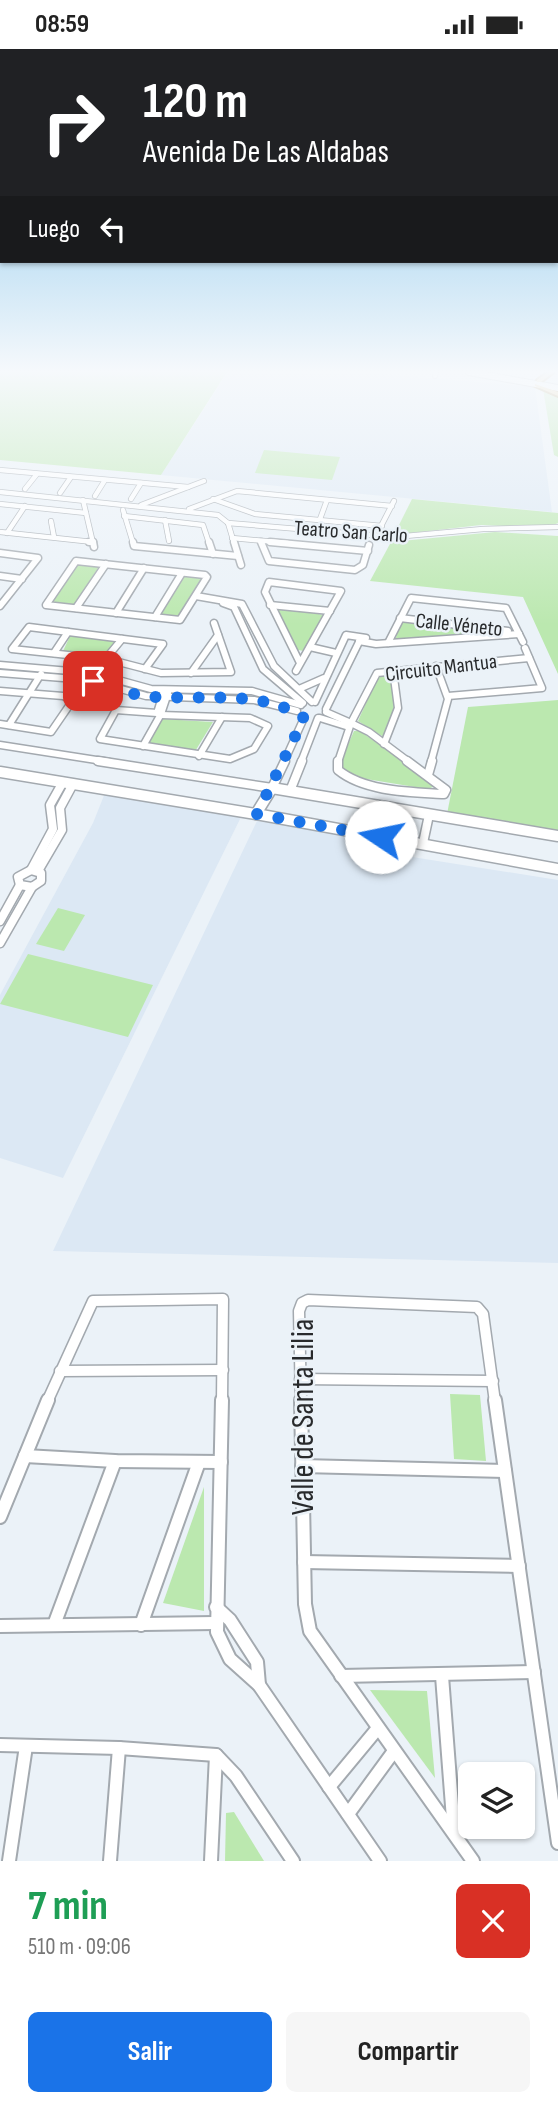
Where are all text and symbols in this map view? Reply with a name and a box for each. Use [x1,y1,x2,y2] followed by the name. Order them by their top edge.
[35,9,89,40] text: 08:59
[143,73,248,132] text: 120 m
[28,77,119,168] icon: right
[143,133,389,172] text: Avenida De Las Aldabas
[94,210,132,248] icon: left
[28,214,80,245] text: Luego
[293,516,409,548] street label: Teatro San Carlo
[414,608,504,642] street label: Calle Véneto
[384,649,498,687] street label: Circuito Mantua
[63,651,123,711] pin
[74,662,112,700] icon: arrive
[344,800,418,874] position arrow
[284,1319,323,1515] street label: Valle de Santa Lilia
[458,1762,535,1839] map controls
[458,1762,535,1839] button: layers
[28,1881,108,1932] text: 7 min
[456,1884,530,1958] button: close
[28,1933,131,1961] text: 510 m · 09:06
[28,2012,272,2092] button: Salir
[286,2012,530,2092] button: Compartir

